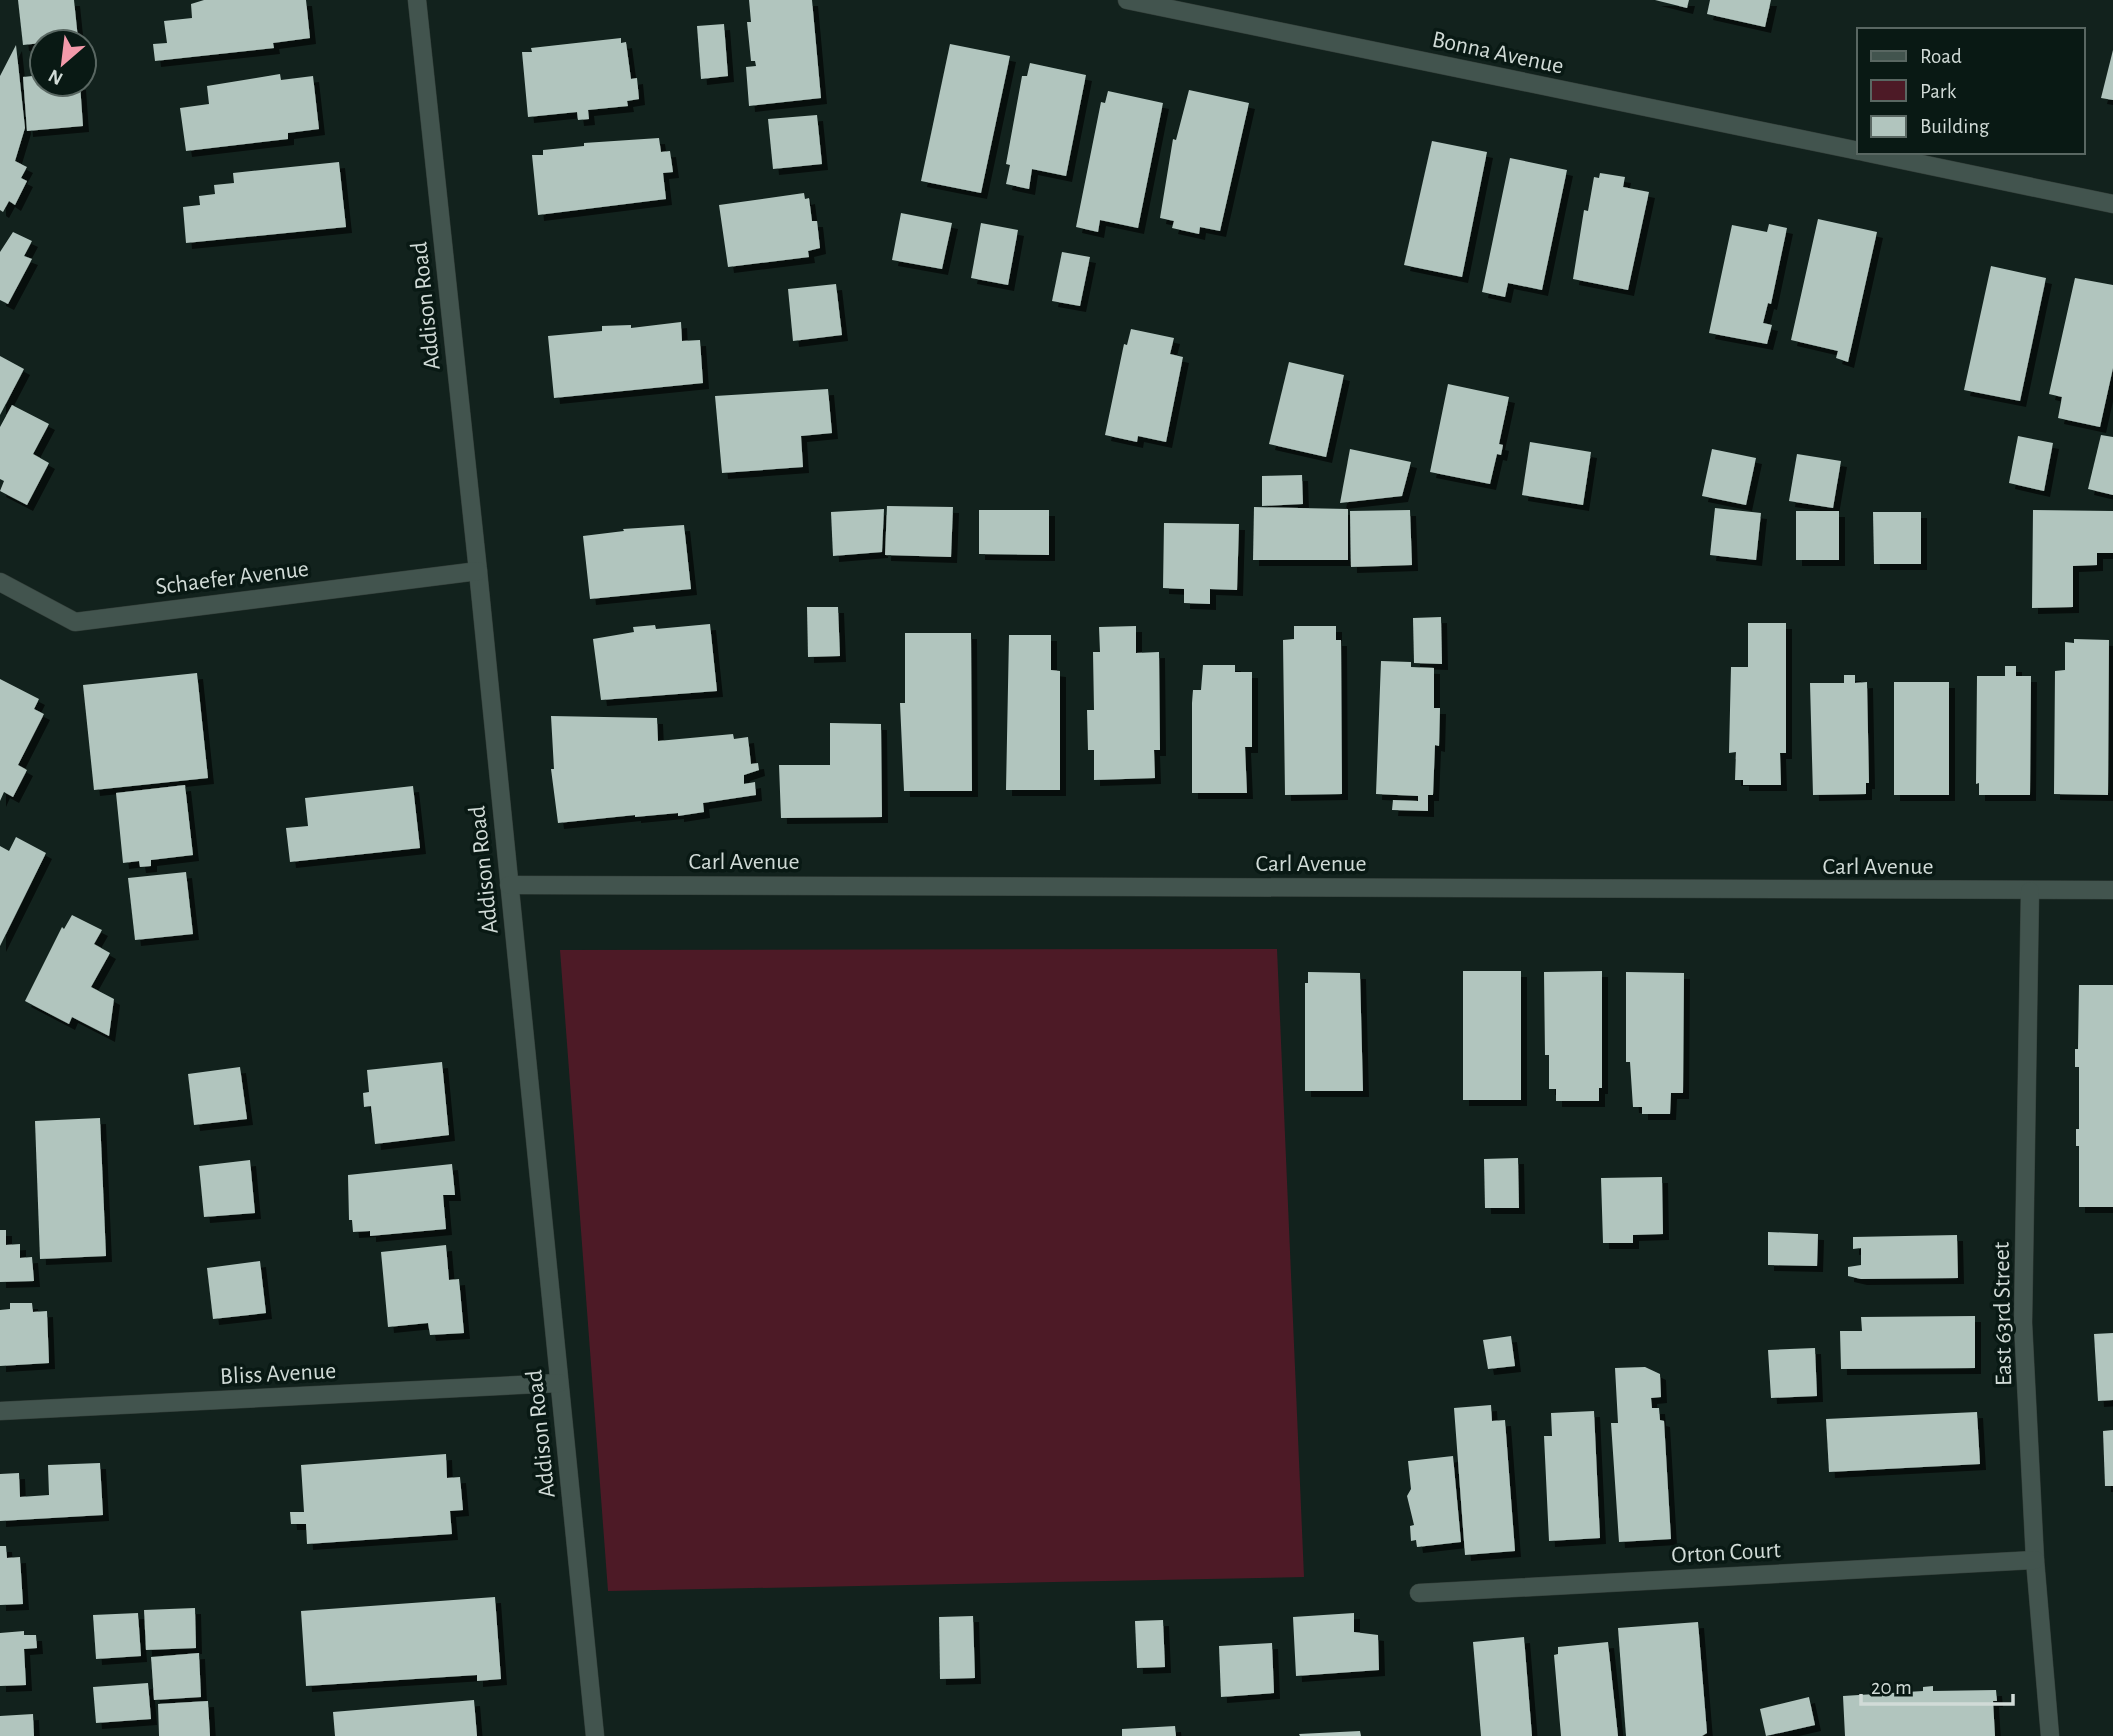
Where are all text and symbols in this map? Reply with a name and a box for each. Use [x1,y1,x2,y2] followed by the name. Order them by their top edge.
[1430,27,1566,79] street label: Bonna Avenue
[28,28,98,98] north arrow
[1857,28,2085,154] legend
[1920,46,1962,67] text: Road
[45,65,66,88] text: N
[1920,81,1957,102] text: Park
[1920,116,1990,137] text: Building
[407,241,445,371] street label: Addison Road
[154,557,310,599] street label: Schaefer Avenue
[465,805,503,935] street label: Addison Road
[689,850,799,874] street label: Carl Avenue
[1256,852,1366,876] street label: Carl Avenue
[1823,855,1933,879] street label: Carl Avenue
[1990,1241,2016,1386] street label: East 63rd Street
[219,1359,337,1389] street label: Bliss Avenue
[522,1369,560,1499] street label: Addison Road
[1671,1538,1782,1568] street label: Orton Court
[1861,1662,2013,1706] scale bar
[1871,1677,1912,1698] text: 20 m

